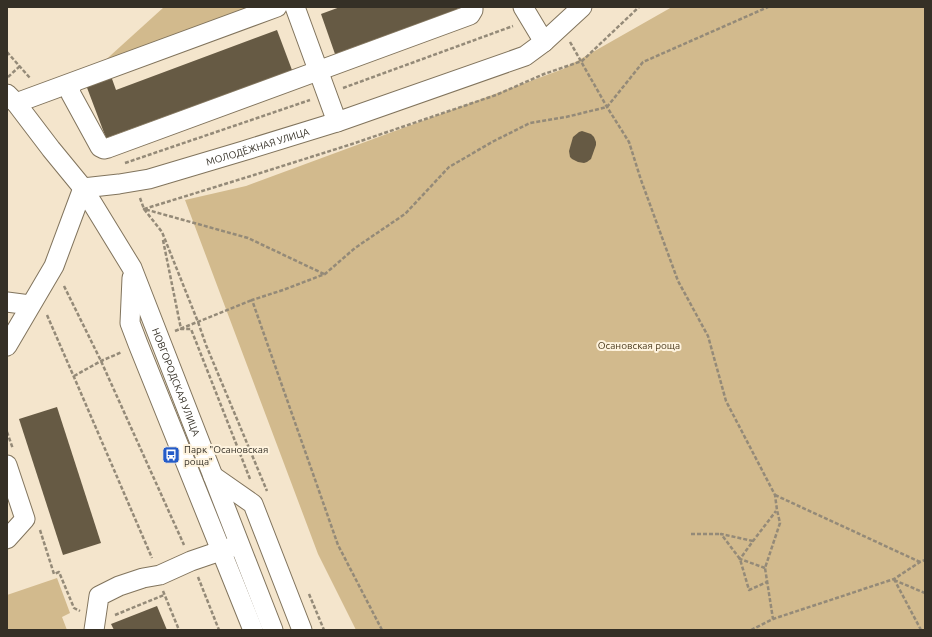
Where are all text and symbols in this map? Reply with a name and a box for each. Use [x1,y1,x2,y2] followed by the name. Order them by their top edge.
[205,125,311,167] street label: МОЛОДЁЖНАЯ УЛИЦА
[150,326,203,438] street label: НОВГОРОДСКАЯ УЛИЦА
[598,340,680,351] park label: Осановская роща
[184,444,268,467] place label: Парк "Осановская роща"
[161,445,181,465] bus stop icon: Парк "Осановская роща"

